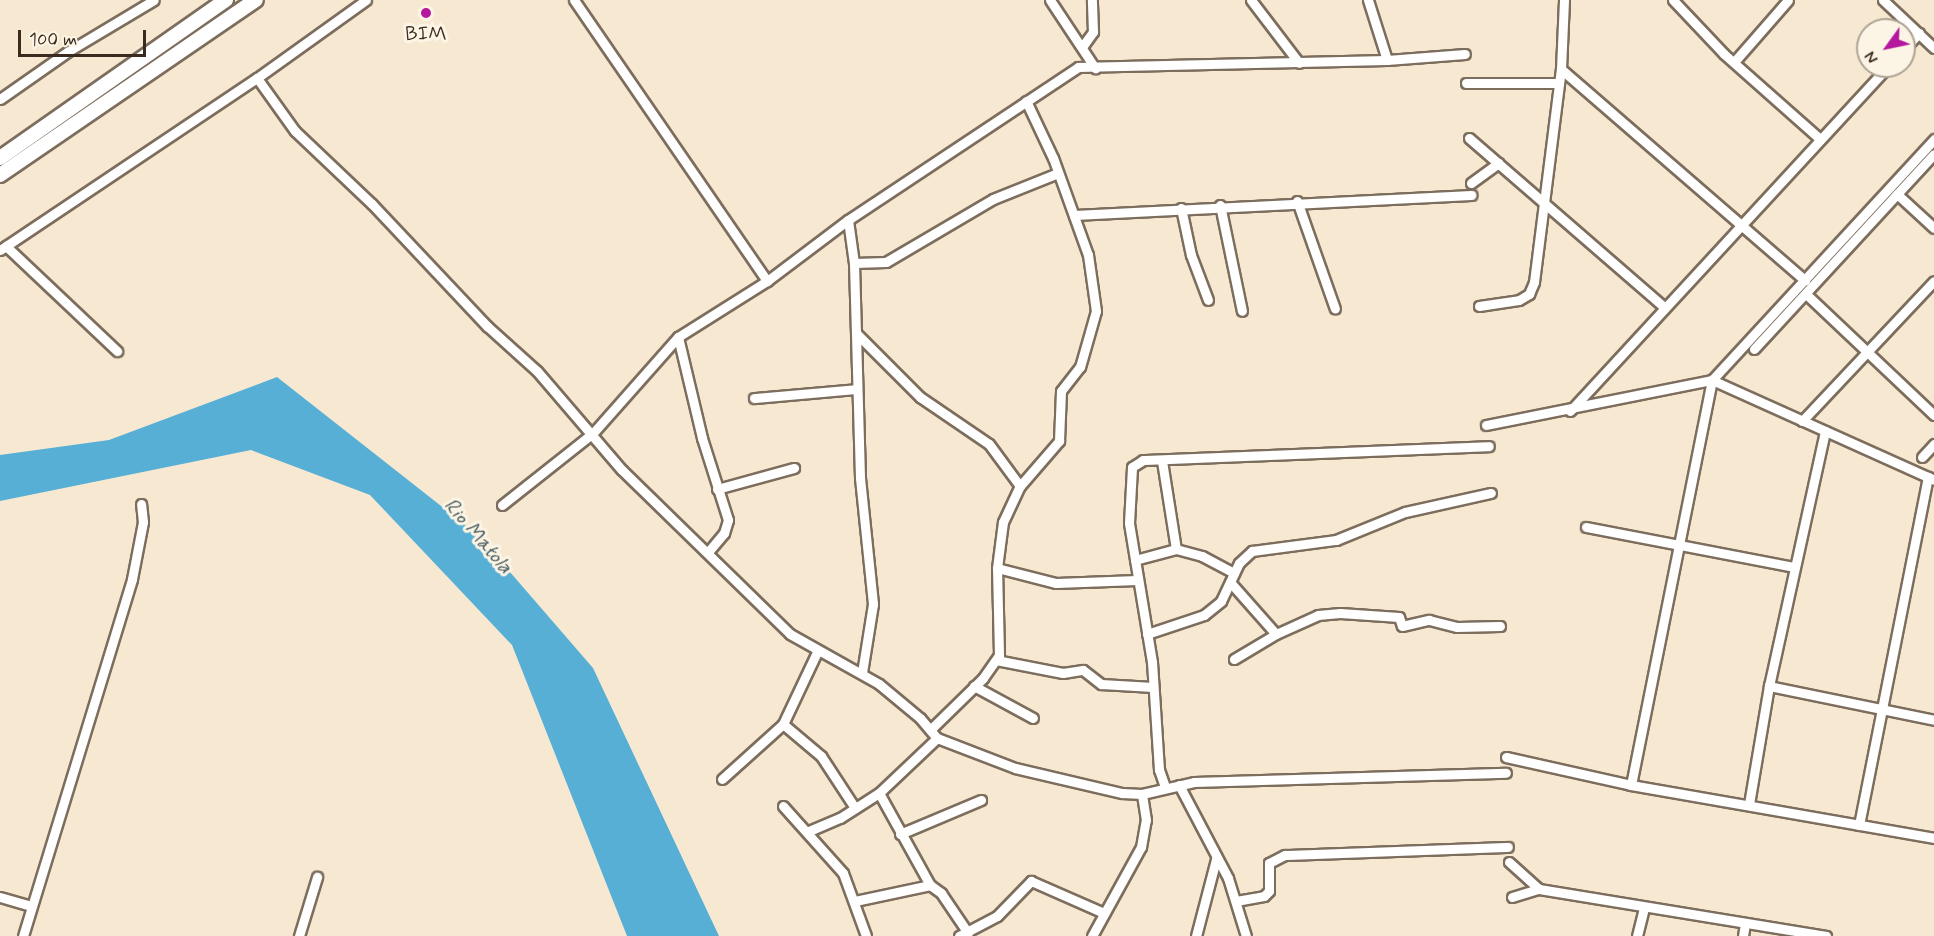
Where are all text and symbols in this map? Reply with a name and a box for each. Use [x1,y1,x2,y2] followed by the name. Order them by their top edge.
[419,6,433,20] marker: BIM
[21,18,148,56] scale bar
[1856,18,1916,78] north arrow
[405,22,447,46] place label: BIM
[29,28,77,52] text: 100 m
[1860,47,1884,67] text: N
[438,493,518,579] water label: Rio Matola

